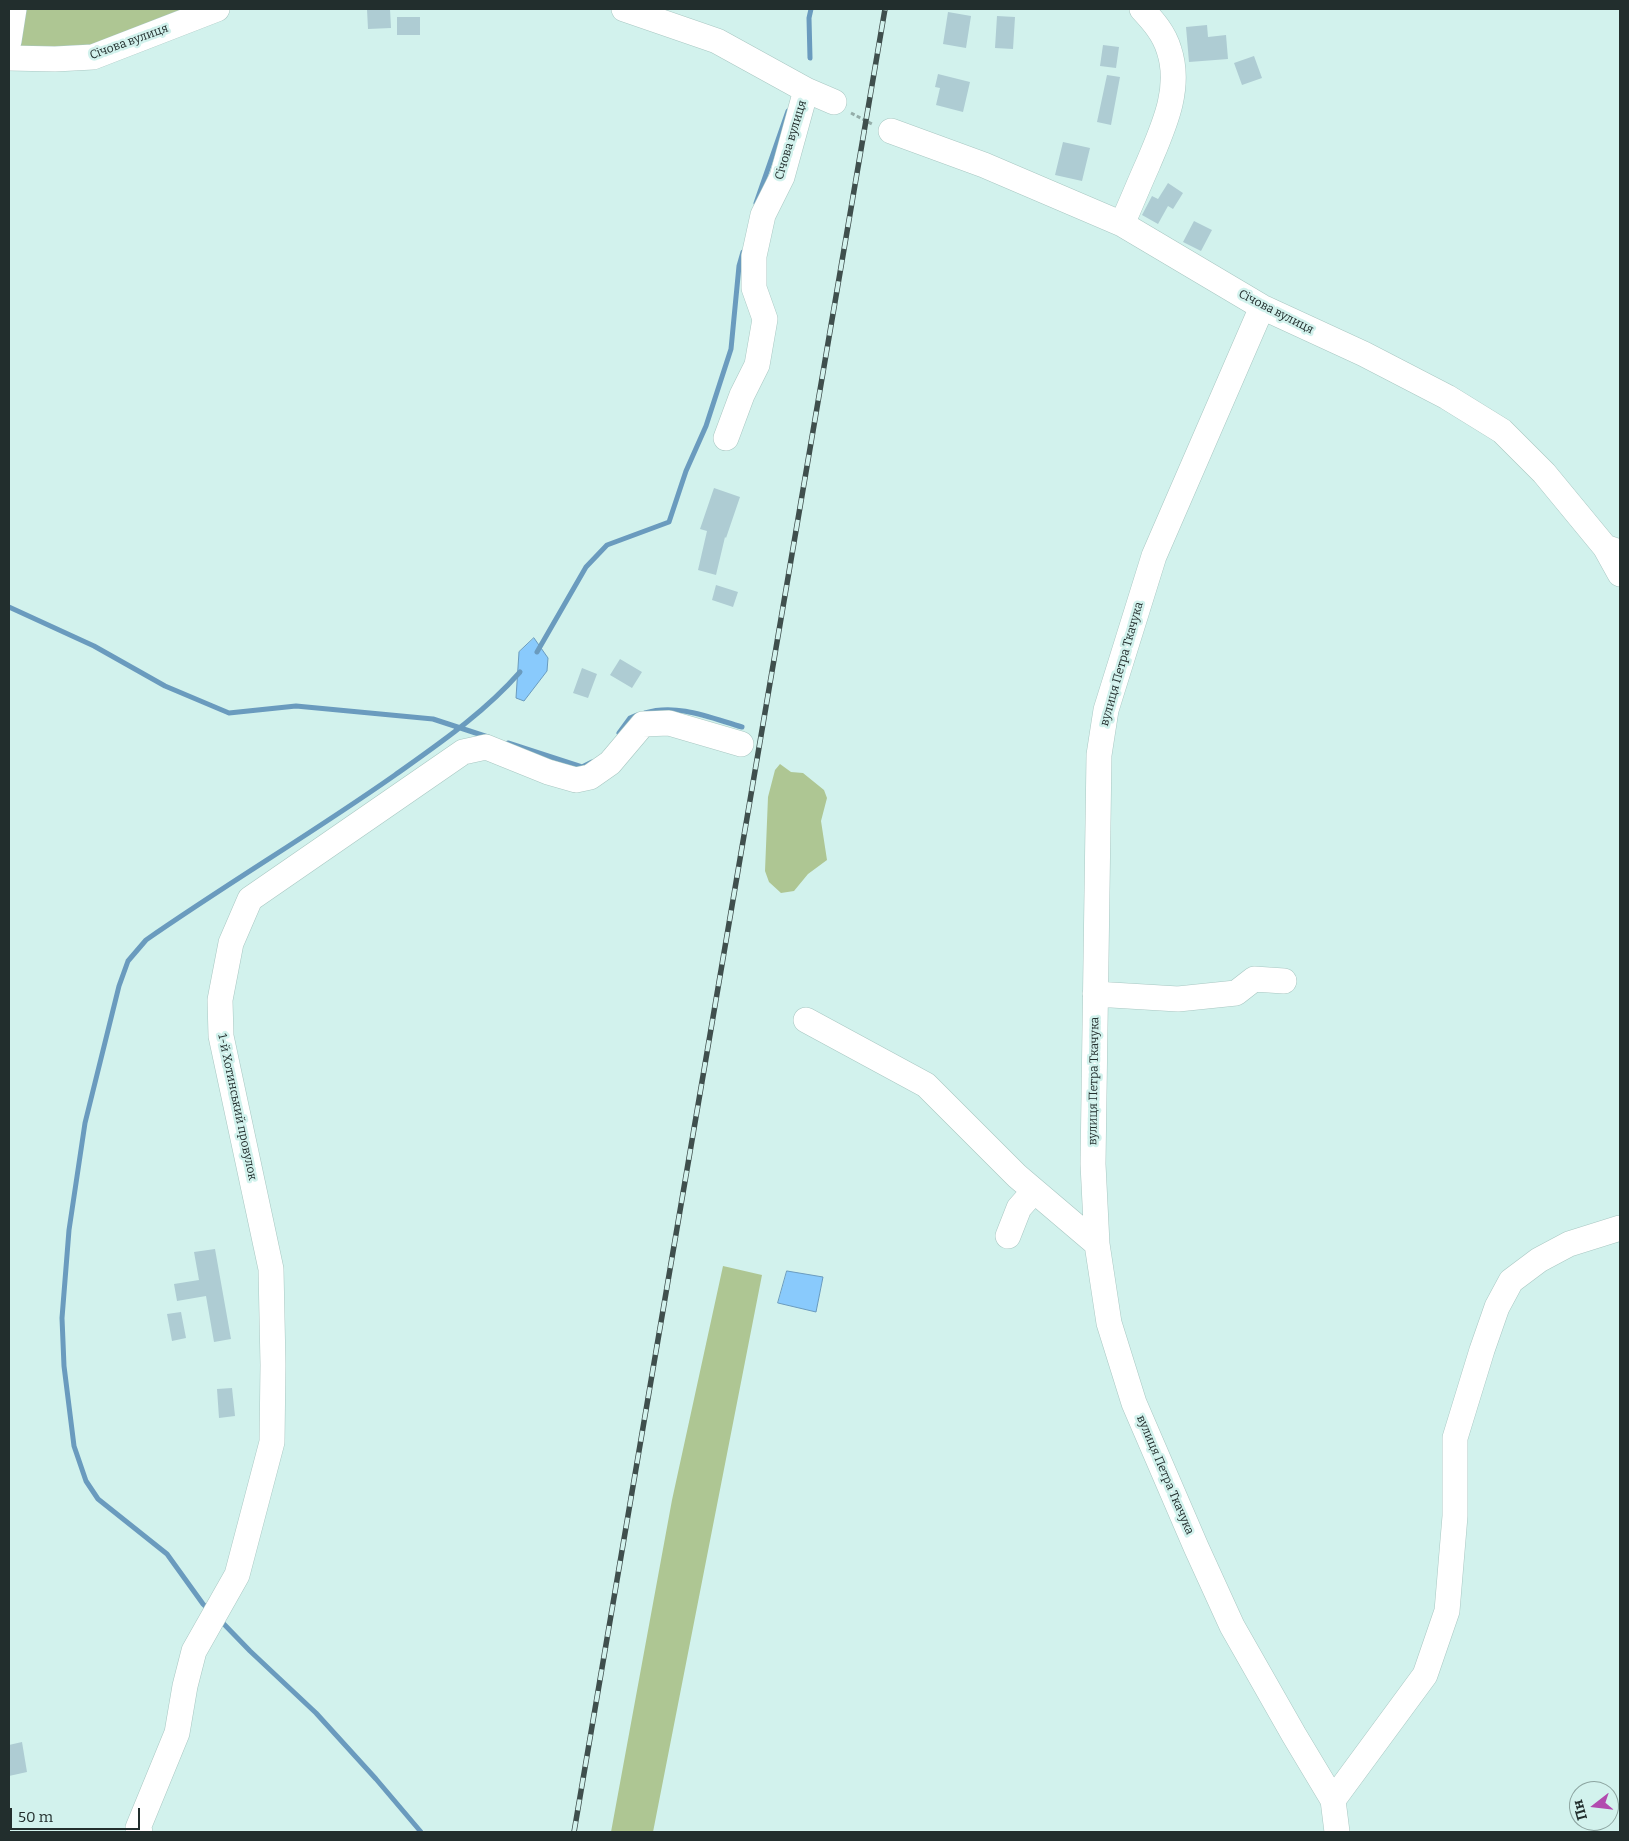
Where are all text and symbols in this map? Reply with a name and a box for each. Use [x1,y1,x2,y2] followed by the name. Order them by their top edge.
[88,21,170,63] street label: Січова вулиця
[772,98,810,182] street label: Січова вулиця
[1236,287,1316,337] street label: Січова вулиця
[1097,600,1147,728] street label: вулиця Петра Ткачука
[1086,1017,1102,1145] street label: вулиця Петра Ткачука
[214,1032,260,1182] street label: 1-й Хотинський провулок
[1133,1413,1197,1537] street label: вулиця Петра Ткачука
[1569,1781,1619,1831] north arrow
[12,1798,142,1830] scale bar
[1569,1798,1591,1822] text: Пн
[18,1808,53,1826] text: 50 m

